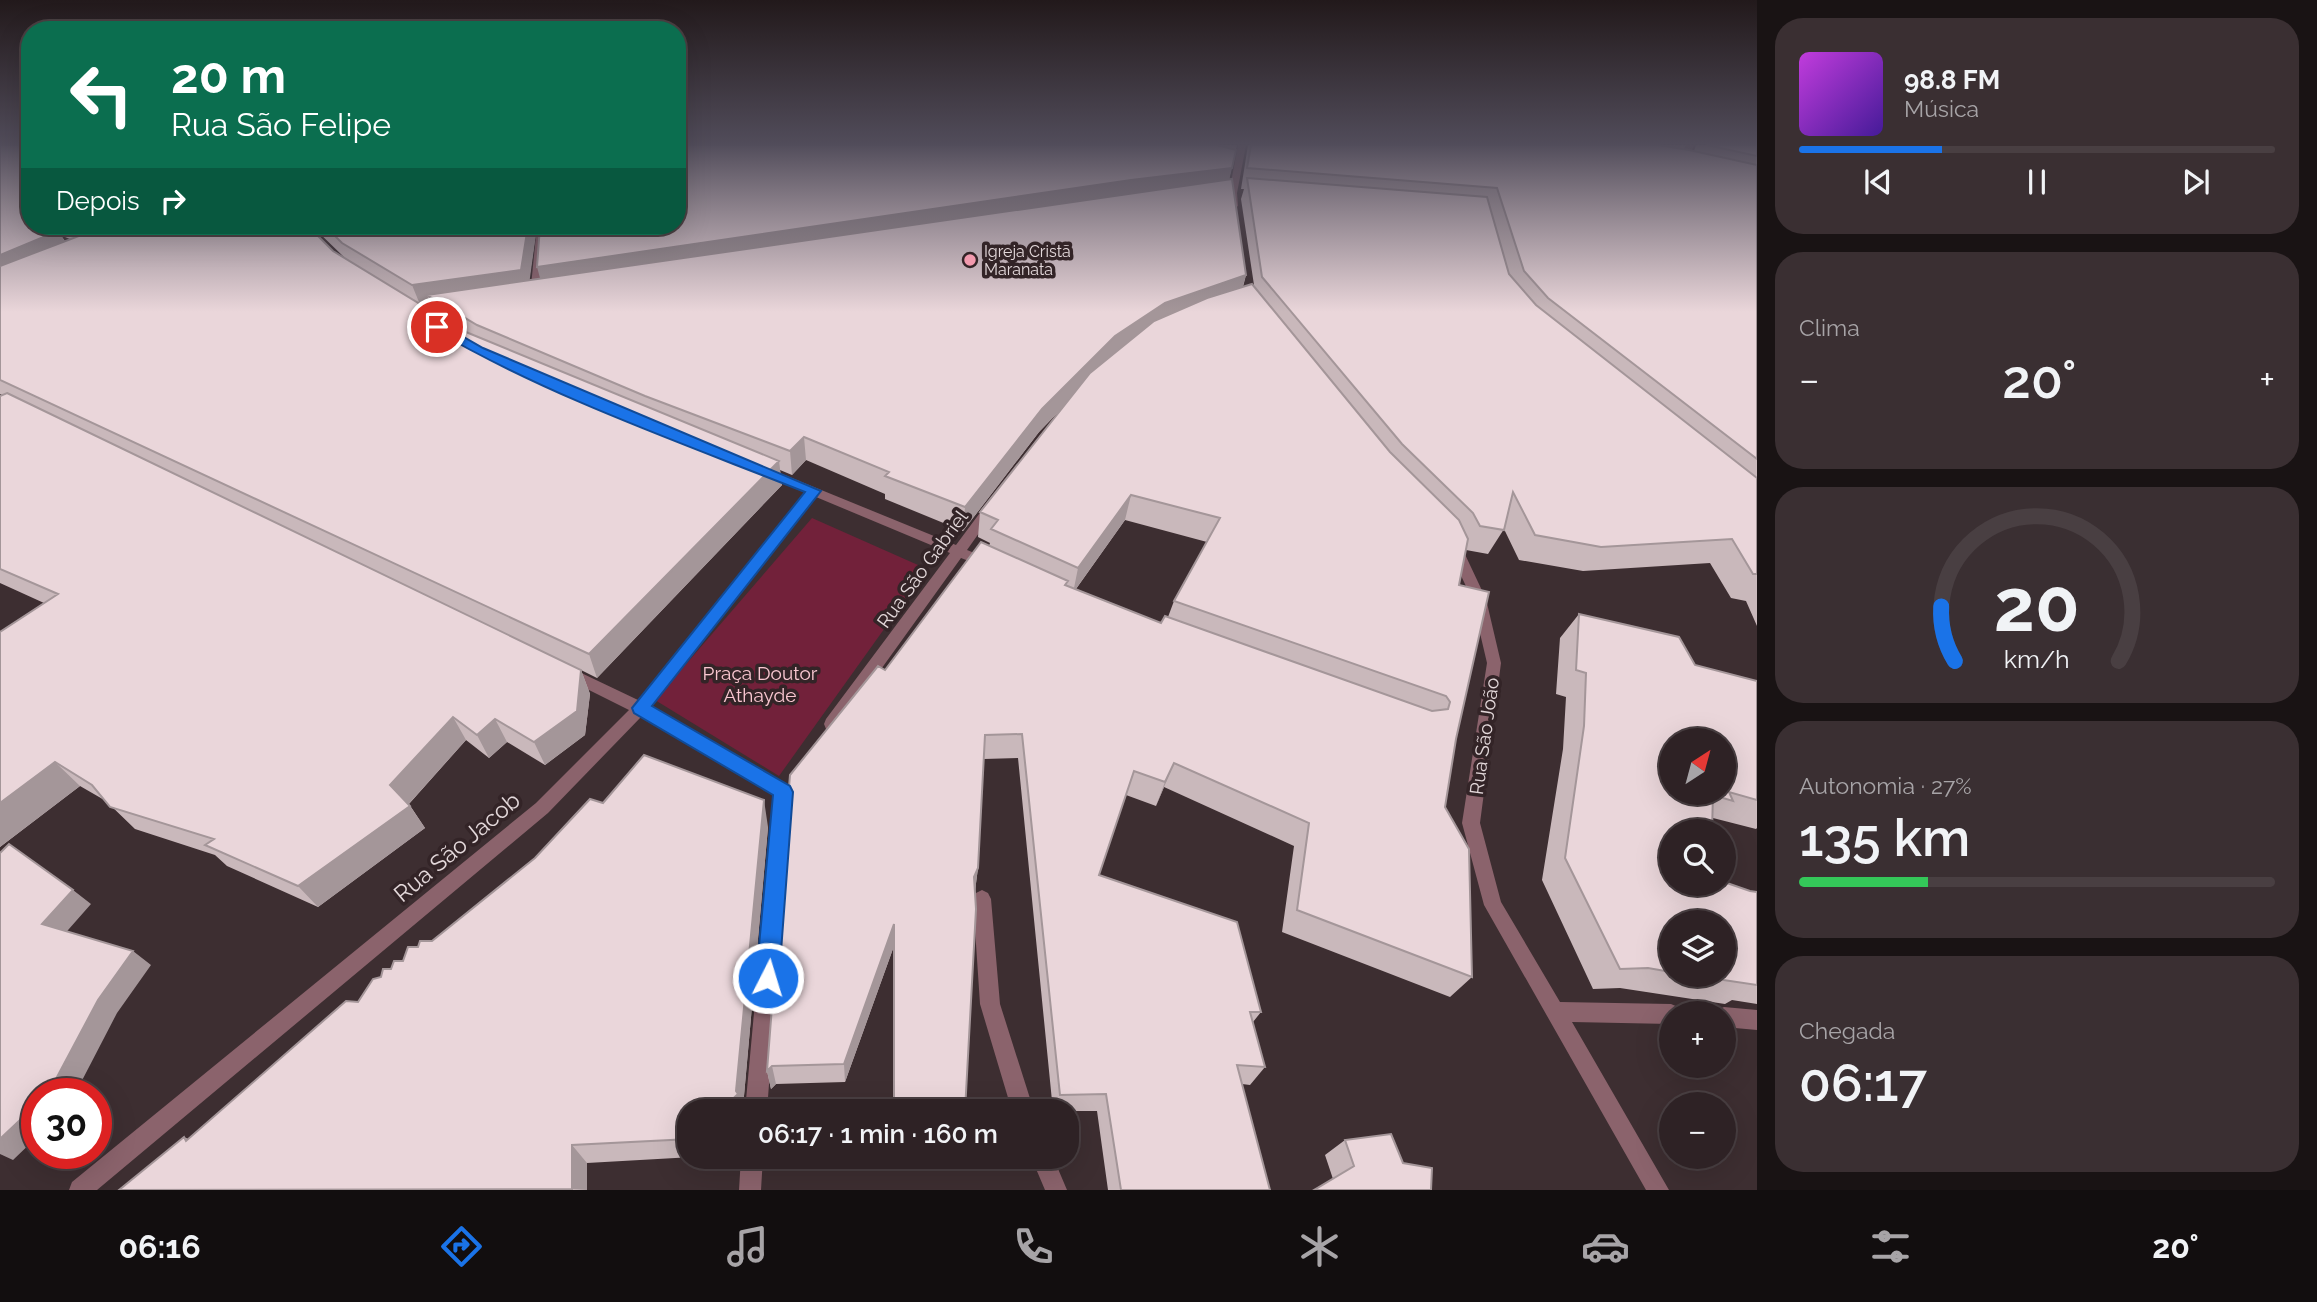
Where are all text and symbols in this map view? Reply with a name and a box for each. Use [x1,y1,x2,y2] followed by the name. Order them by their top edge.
[171,47,286,104] text: 20 m
[56,49,147,140] icon: left
[1904,65,2000,95] text: 98.8 FM
[1904,95,1979,122] text: Música
[171,106,391,143] text: Rua São Felipe
[1859,163,1897,201] icon: previous
[2018,163,2056,201] icon: pause
[2177,163,2215,201] icon: next
[154,182,192,220] icon: right
[56,186,140,216] text: Depois
[984,242,1071,279] place label: Igreja Cristã Maranata
[962,252,978,268] marker: Igreja Cristã Maranata
[407,297,467,357] pin
[418,308,456,346] icon: arrive
[1799,314,1860,341] text: Clima
[2002,349,2076,410] text: 20°
[1799,357,1819,402] text: −
[2259,357,2275,402] text: +
[872,505,972,632] street label: Rua São Gabriel
[1994,563,2080,648] text: 20
[2004,644,2070,674] text: km/h
[703,662,818,706] park label: Praça Doutor Athayde
[1465,676,1503,796] street label: Rua São João
[1659,728,1736,805] north arrow
[1659,728,1736,1169] map controls
[1799,772,1972,799] text: Autonomia · 27%
[388,786,525,907] street label: Rua São Jacob
[1799,807,1970,868] text: 135 km
[1659,819,1736,896] button: search
[1659,910,1736,987] button: layers
[731,941,805,1015] position arrow
[1659,1001,1736,1078] button: +
[1799,1017,1895,1044] text: Chegada
[1799,1052,1927,1113] text: 06:17
[21,1078,112,1169] speed limit sign: 30
[1659,1092,1736,1169] button: −
[758,1119,998,1149] text: 06:17 · 1 min · 160 m
[437,1222,486,1271] icon: directions
[723,1222,772,1271] icon: music
[1009,1222,1058,1271] icon: phone
[1295,1222,1344,1271] icon: climate
[1581,1222,1630,1271] icon: car
[1866,1222,1915,1271] icon: filters
[118,1228,201,1265] text: 06:16
[2152,1228,2199,1265] text: 20°

